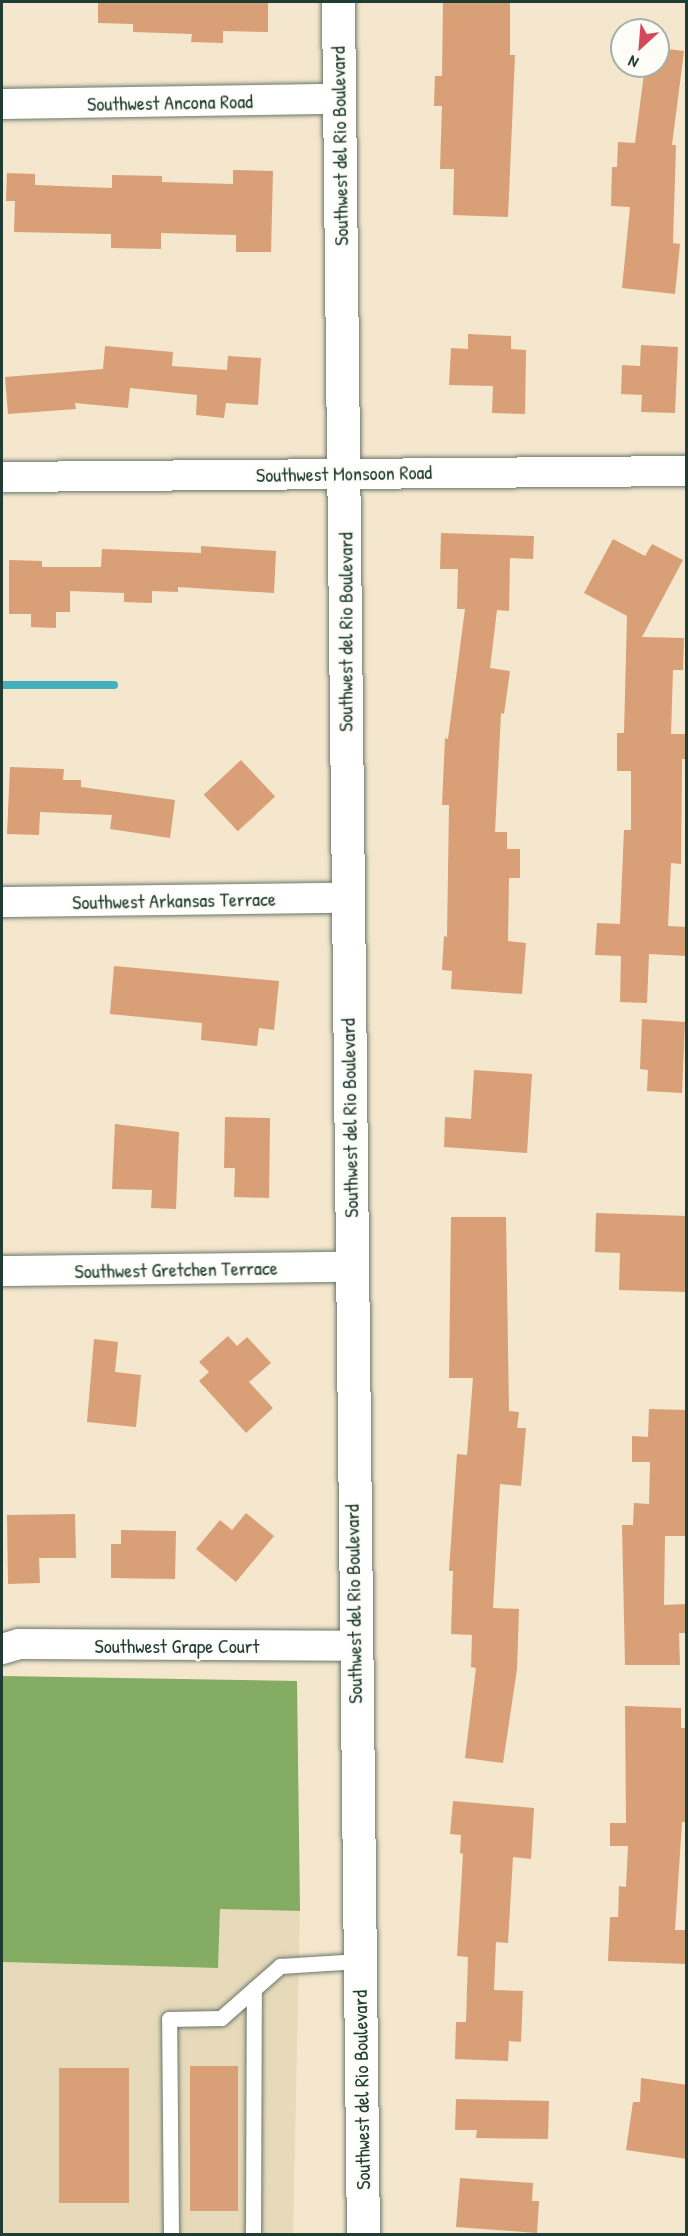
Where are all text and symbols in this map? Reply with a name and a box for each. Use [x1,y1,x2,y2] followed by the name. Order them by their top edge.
[610,18,670,78] north arrow
[325,46,353,246] street label: Southwest del Rio Boulevard
[624,51,642,74] text: N
[87,89,253,115] street label: Southwest Ancona Road
[256,459,432,487] street label: Southwest Monsoon Road
[333,532,357,732] street label: Southwest del Rio Boulevard
[72,886,276,914] street label: Southwest Arkansas Terrace
[335,1018,363,1218] street label: Southwest del Rio Boulevard
[74,1255,278,1283] street label: Southwest Gretchen Terrace
[339,1504,367,1704] street label: Southwest del Rio Boulevard
[95,1633,259,1657] street label: Southwest Grape Court
[347,1990,375,2190] street label: Southwest del Rio Boulevard

